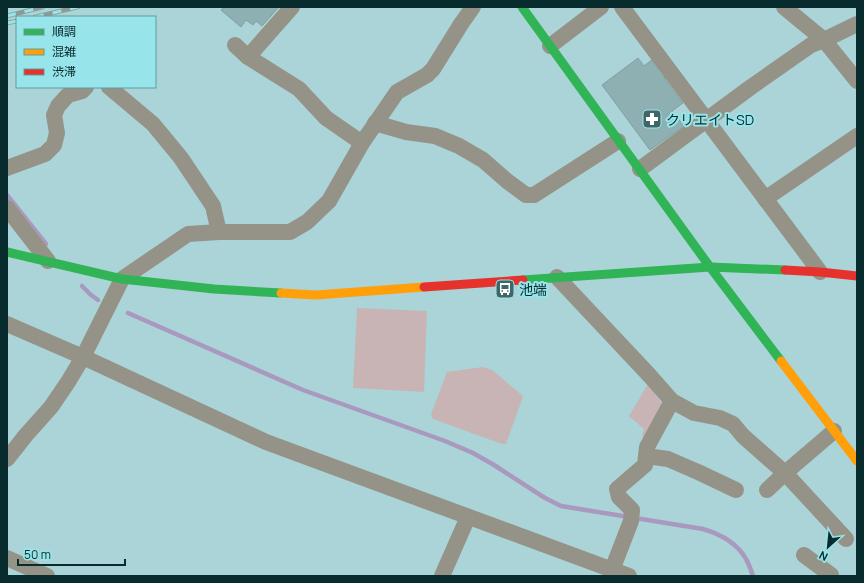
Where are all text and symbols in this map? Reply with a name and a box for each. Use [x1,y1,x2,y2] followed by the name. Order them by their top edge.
[16,16,156,88] legend
[52,23,76,40] text: 順調
[52,43,76,60] text: 混雑
[52,63,76,80] text: 渋滞
[641,108,663,130] pharmacy icon: クリエイトSD
[666,110,754,129] place label: クリエイトSD
[494,278,516,300] bus stop icon: 池端
[519,280,547,299] place label: 池端
[808,527,848,567] north arrow
[18,541,125,567] scale bar
[24,546,51,563] text: 50 m
[816,548,830,565] text: N

